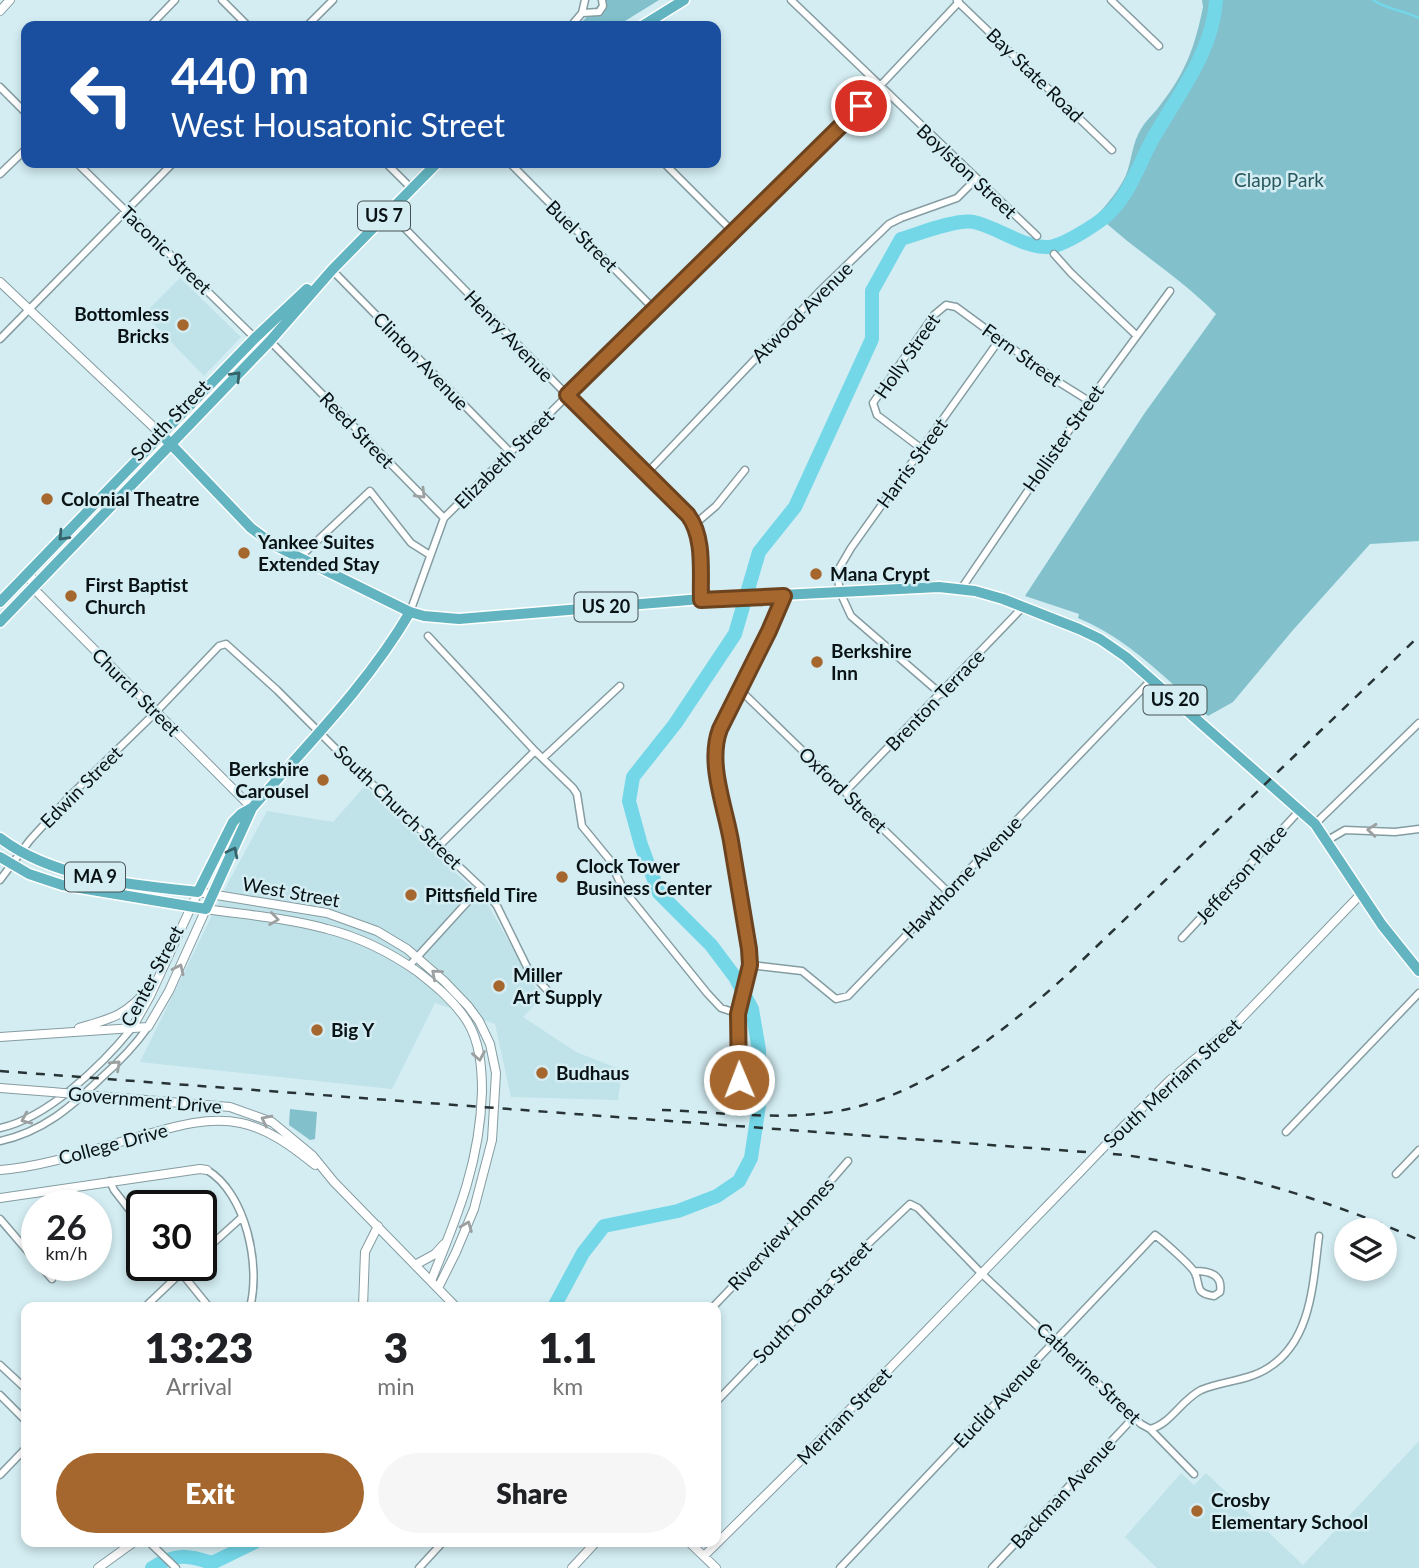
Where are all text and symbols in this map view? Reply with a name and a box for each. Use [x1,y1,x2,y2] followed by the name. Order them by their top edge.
[982,23,1088,126] street label: Bay State Road
[171,46,309,104] text: 440 m
[56,49,147,140] icon: left
[831,76,891,136] pin
[842,87,880,125] icon: arrive
[171,105,505,144] text: West Housatonic Street
[913,119,1022,223] street label: Boylston Street
[1234,168,1324,191] park label: Clapp Park
[542,195,623,276] street label: Buel Street
[116,201,217,299] street label: Taconic Street
[358,202,410,230] road number: US 7
[746,256,857,367] street label: Atwood Avenue
[460,285,559,386] street label: Henry Avenue
[74,302,169,347] place label: Bottomless Bricks
[369,307,474,414] street label: Clinton Avenue
[869,309,944,403] street label: Holly Street
[175,317,191,333] marker: Bottomless Bricks
[978,318,1067,391] street label: Fern Street
[227,372,240,385] one-way arrow
[125,374,214,465] street label: South Street
[1017,380,1108,495] street label: Hollister Street
[315,387,399,473] street label: Reed Street
[449,404,558,513] street label: Elizabeth Street
[871,413,952,512] street label: Harris Street
[412,486,425,499] one-way arrow
[61,487,200,510] place label: Colonial Theatre
[39,491,55,507] marker: Colonial Theatre
[59,528,71,540] one-way arrow
[257,530,380,575] place label: Yankee Suites Extended Stay
[236,545,252,561] marker: Yankee Suites Extended Stay
[830,562,930,585] place label: Mana Crypt
[808,566,824,582] marker: Mana Crypt
[85,573,188,618] place label: First Baptist Church
[63,588,79,604] marker: First Baptist Church
[574,592,638,622] road number: US 20
[831,639,912,684] place label: Berkshire Inn
[88,643,185,741] street label: Church Street
[880,644,989,755] street label: Brenton Terrace
[809,654,825,670] marker: Berkshire Inn
[1144,686,1206,714] road number: US 20
[330,740,467,874] street label: South Church Street
[35,741,126,832] street label: Edwin Street
[795,742,892,837] street label: Oxford Street
[228,757,309,802] place label: Berkshire Carousel
[315,772,331,788] marker: Berkshire Carousel
[897,811,1026,943] street label: Hawthorne Avenue
[1190,819,1291,928] street label: Jefferson Place
[1366,823,1378,838] one-way arrow
[224,846,238,859] one-way arrow
[576,854,713,899] place label: Clock Tower Business Center
[65,862,125,892] road number: MA 9
[554,869,570,885] marker: Clock Tower Business Center
[241,872,342,911] street label: West Street
[425,883,537,906] place label: Pittsfield Tire
[403,887,419,903] marker: Pittsfield Tire
[268,911,280,926] one-way arrow
[115,921,188,1030] street label: Center Street
[512,963,603,1008] place label: Miller Art Supply
[171,964,185,976] one-way arrow
[431,970,444,982] one-way arrow
[491,978,507,994] marker: Miller Art Supply
[1098,1013,1245,1152] street label: South Merriam Street
[331,1018,375,1041] place label: Big Y
[309,1022,325,1038] marker: Big Y
[702,1043,776,1117] position arrow
[471,1050,486,1062] one-way arrow
[108,1060,121,1073] one-way arrow
[556,1061,629,1084] place label: Budhaus
[534,1065,550,1081] marker: Budhaus
[67,1081,223,1118] street label: Government Drive
[21,1111,33,1125] one-way arrow
[261,1115,273,1129] one-way arrow
[56,1118,170,1169] street label: College Drive
[723,1173,839,1295] street label: Riverview Homes
[126,1190,217,1281] speed limit sign: 30
[46,1205,87,1247] text: 26
[1334,1218,1397,1281] map controls
[1334,1218,1397,1281] button: layers
[459,1221,473,1234] one-way arrow
[747,1236,876,1368] street label: South Onota Street
[45,1242,88,1264] text: km/h
[1032,1317,1147,1428] street label: Catherine Street
[145,1322,253,1372] text: 13:23
[384,1322,408,1372] text: 3
[538,1322,597,1372] text: 1.1
[948,1351,1045,1452] street label: Euclid Avenue
[792,1362,896,1469] street label: Merriam Street
[166,1372,232,1400] text: Arrival
[377,1372,415,1400] text: min
[552,1372,583,1400] text: km
[1005,1432,1120,1553] street label: Backman Avenue
[56,1453,364,1533] button: Exit
[378,1453,686,1533] button: Share
[1211,1488,1368,1533] place label: Crosby Elementary School
[1189,1503,1205,1519] marker: Crosby Elementary School

